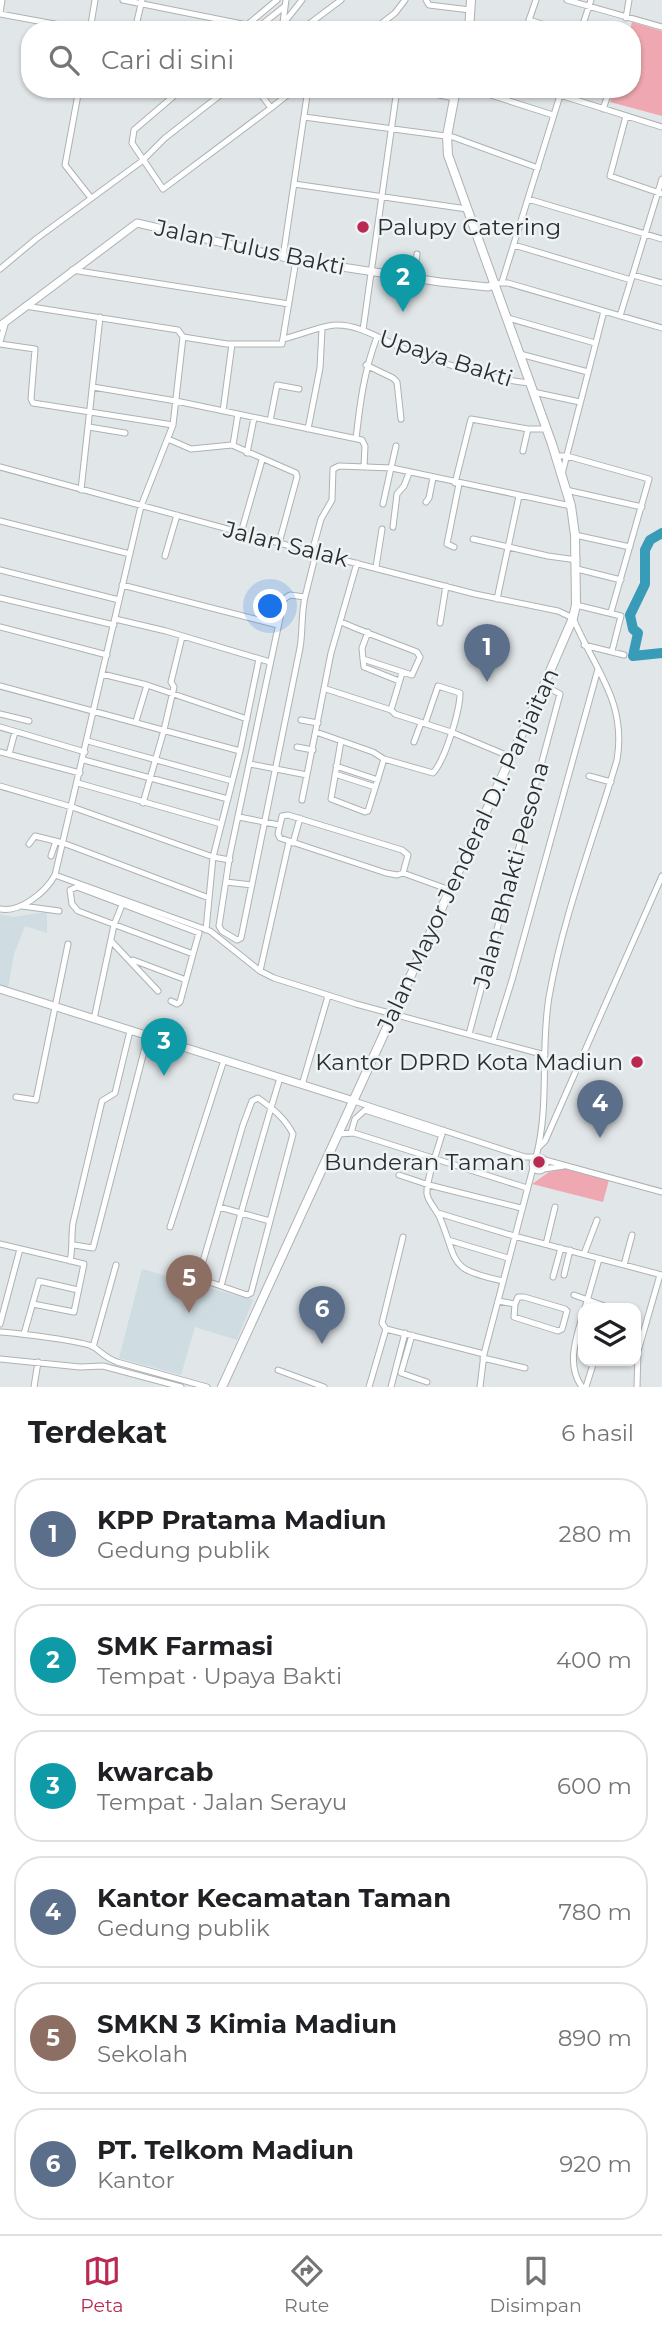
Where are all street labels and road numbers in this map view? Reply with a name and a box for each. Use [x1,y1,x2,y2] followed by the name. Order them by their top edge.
[151,213,348,281] street label: Jalan Tulus Bakti
[376,323,516,393] street label: Upaya Bakti
[220,515,352,573] street label: Jalan Salak
[371,664,565,1037] street label: Jalan Mayor Jenderal D.I. Panjaitan
[467,759,555,992] street label: Jalan Bhakti Pesona

